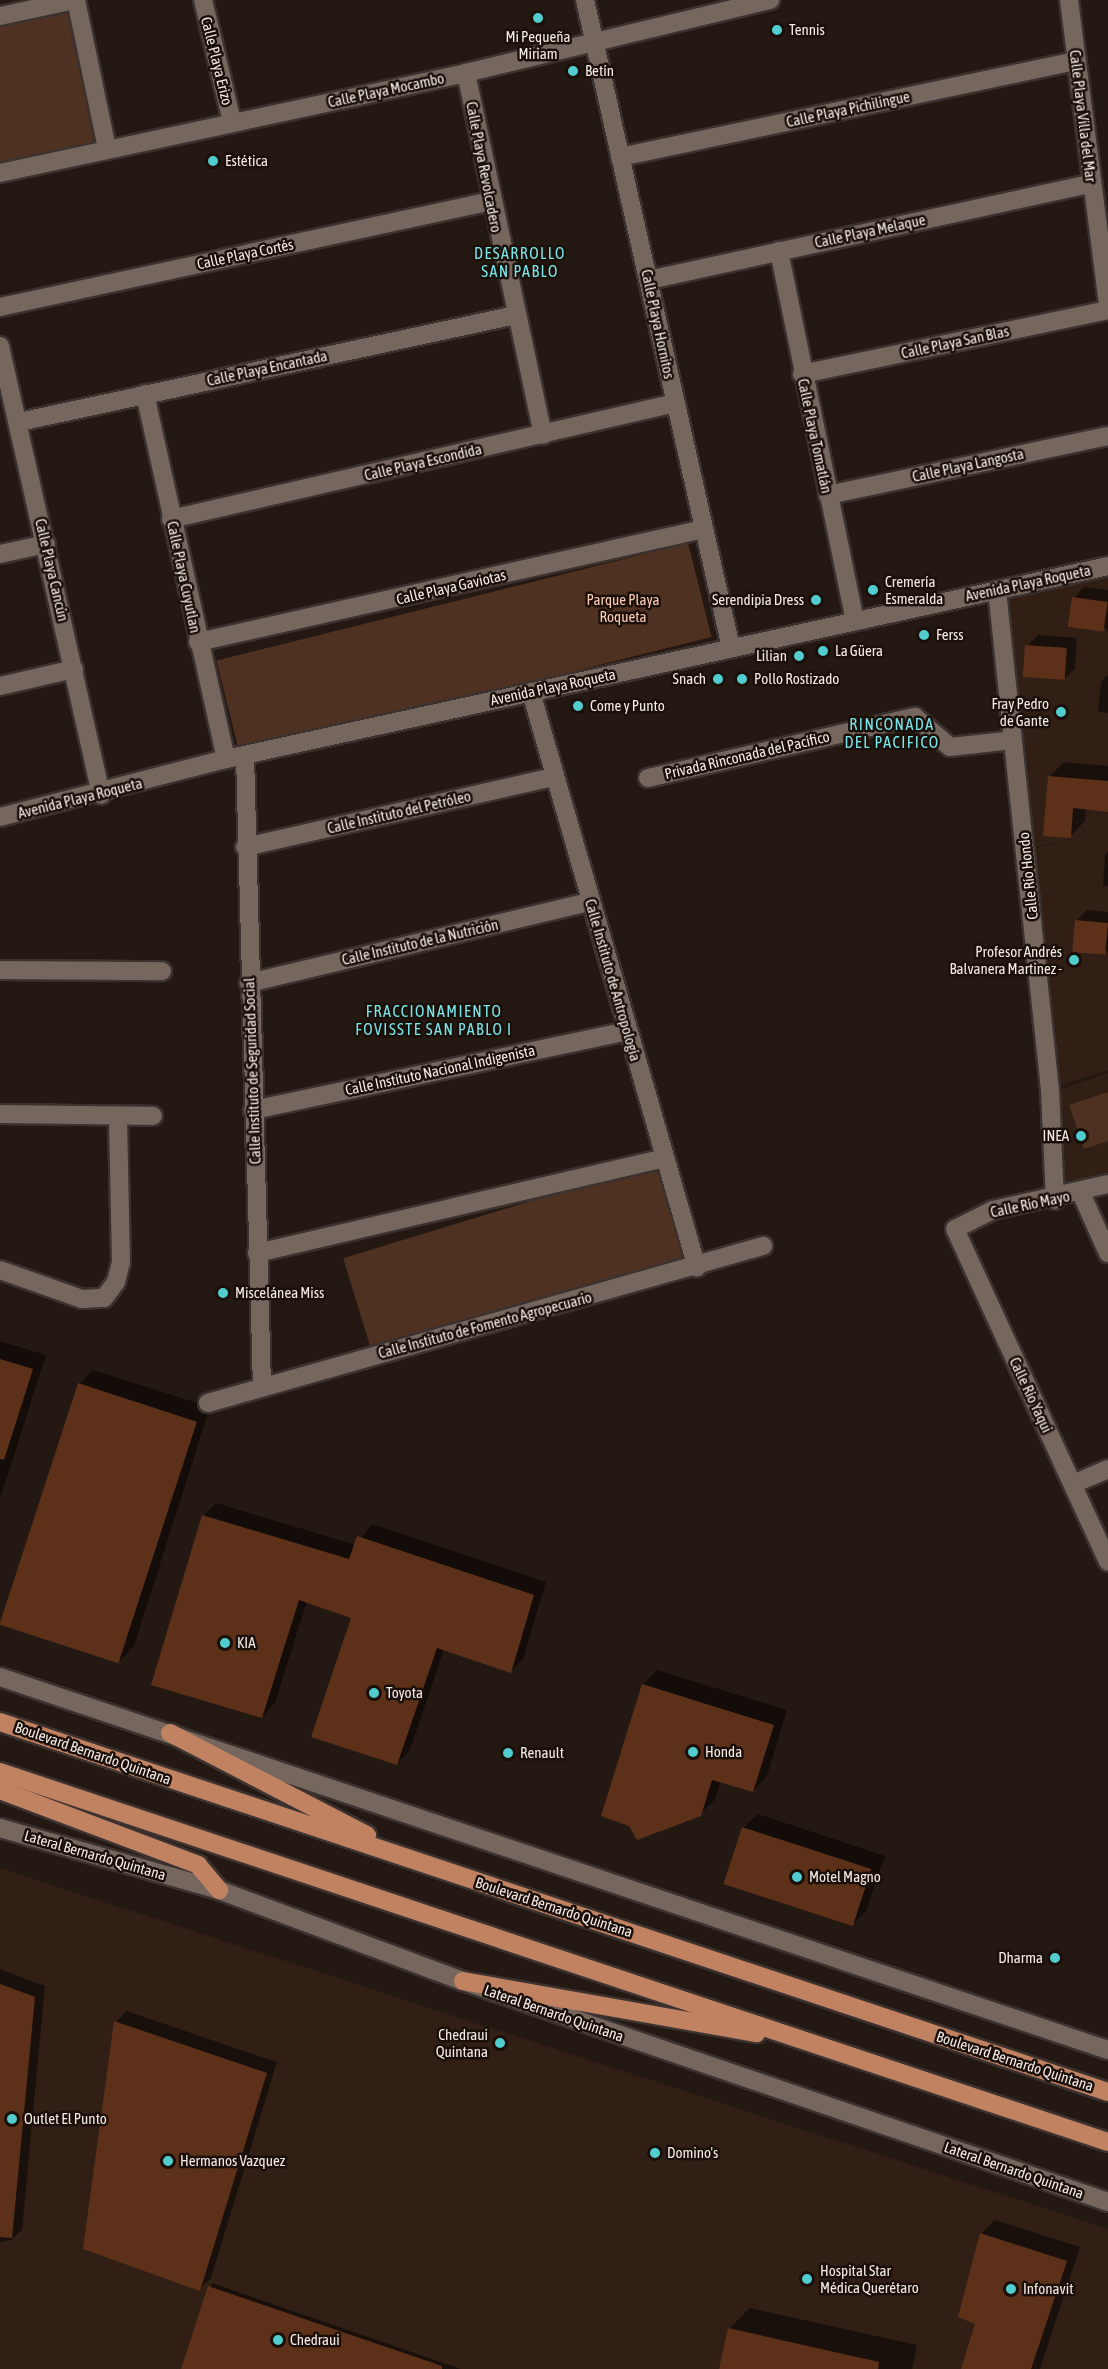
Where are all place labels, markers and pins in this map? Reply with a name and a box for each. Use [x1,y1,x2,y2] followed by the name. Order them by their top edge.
[531,11,545,25] marker: Mi Pequeña Miriam
[789,21,825,39] place label: Tennis
[770,23,784,37] marker: Tennis
[506,27,570,62] place label: Mi Pequeña Miriam
[585,62,614,80] place label: Betín
[566,64,580,78] marker: Betín
[225,152,268,170] place label: Estética
[206,154,220,168] marker: Estética
[885,572,943,607] place label: Cremería Esmeralda
[866,583,880,597] marker: Cremería Esmeralda
[712,591,804,609] place label: Serendipia Dress
[809,593,823,607] marker: Serendipia Dress
[936,626,964,644] place label: Ferss
[917,628,931,642] marker: Ferss
[835,642,883,660] place label: La Güera
[816,644,830,658] marker: La Güera
[756,647,787,665] place label: Lilian
[792,649,806,663] marker: Lilian
[673,670,706,688] place label: Snach
[754,670,839,688] place label: Pollo Rostizado
[711,672,725,686] marker: Snach
[735,672,749,686] marker: Pollo Rostizado
[991,694,1049,729] place label: Fray Pedro de Gante
[590,697,665,715] place label: Come y Punto
[571,699,585,713] marker: Come y Punto
[1054,705,1068,719] marker: Fray Pedro de Gante
[949,942,1062,977] place label: Profesor Andrés Balvanera Martinez -
[1067,953,1081,967] marker: Profesor Andrés Balvanera Martinez -
[1043,1127,1069,1145] place label: INEA
[1074,1129,1088,1143] marker: INEA
[235,1284,324,1302] place label: Miscelánea Miss
[216,1286,230,1300] marker: Miscelánea Miss
[237,1634,256,1652] place label: KIA
[218,1636,232,1650] marker: KIA
[386,1684,423,1702] place label: Toyota
[367,1686,381,1700] marker: Toyota
[705,1743,742,1761] place label: Honda
[520,1744,564,1762] place label: Renault
[686,1745,700,1759] marker: Honda
[501,1746,515,1760] marker: Renault
[809,1868,881,1886] place label: Motel Magno
[790,1870,804,1884] marker: Motel Magno
[998,1949,1043,1967] place label: Dharma
[1048,1951,1062,1965] marker: Dharma
[436,2025,488,2060] place label: Chedraui Quintana
[493,2036,507,2050] marker: Chedraui Quintana
[24,2110,107,2128] place label: Outlet El Punto
[5,2112,19,2126] marker: Outlet El Punto
[667,2144,718,2162] place label: Domino's
[648,2146,662,2160] marker: Domino's
[180,2152,285,2170] place label: Hermanos Vazquez
[161,2154,175,2168] marker: Hermanos Vazquez
[820,2261,919,2296] place label: Hospital Star Médica Querétaro
[798,2270,816,2288] marker: Hospital Star Médica Querétaro
[1023,2280,1073,2298] place label: Infonavit
[1004,2282,1018,2296] marker: Infonavit
[290,2331,340,2349] place label: Chedraui
[271,2333,285,2347] marker: Chedraui

